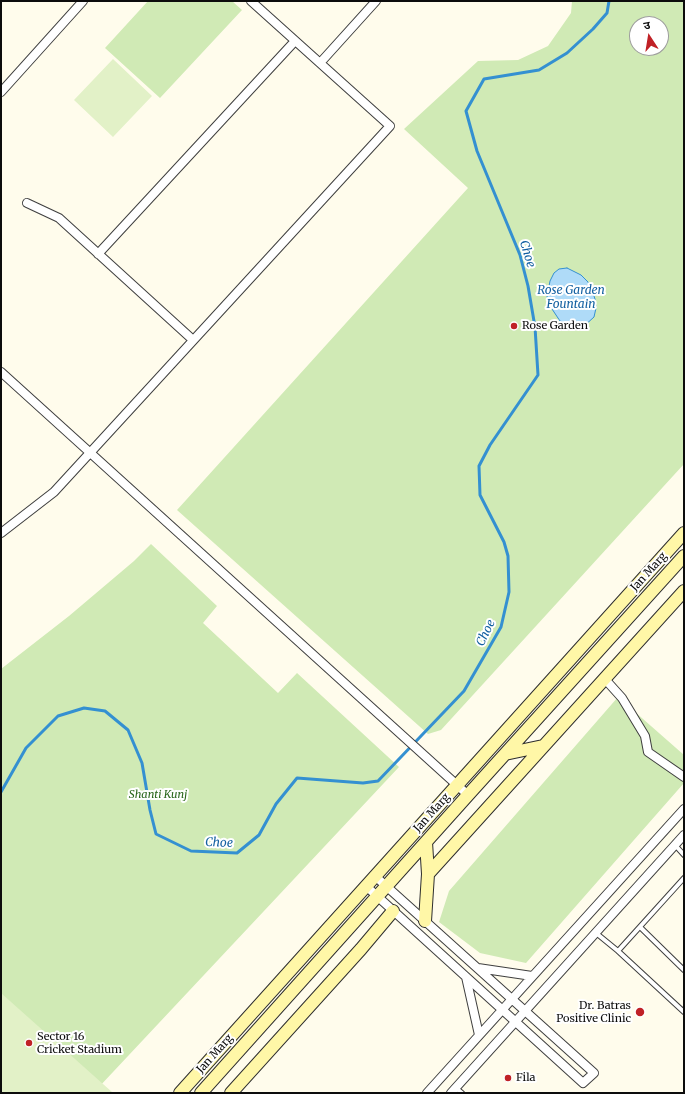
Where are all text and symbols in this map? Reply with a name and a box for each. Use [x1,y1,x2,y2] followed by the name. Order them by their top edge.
[629,16,669,56] north arrow
[642,18,651,33] text: उ
[516,239,538,269] water label: Choe
[537,284,605,312] water label: Rose Garden Fountain
[522,319,588,333] place label: Rose Garden
[509,321,519,331] marker: Rose Garden
[628,550,670,594] street label: Jan Marg
[473,617,499,649] water label: Choe
[129,788,187,802] park label: Shanti Kunj
[411,791,453,835] street label: Jan Marg
[205,835,233,851] water label: Choe
[556,999,631,1025] place label: Dr. Batras Positive Clinic
[634,1006,646,1018] marker: Dr. Batras Positive Clinic
[37,1030,122,1056] place label: Sector 16 Cricket Stadium
[194,1032,236,1076] street label: Jan Marg
[24,1038,34,1048] marker: Sector 16 Cricket Stadium
[516,1071,535,1085] place label: Fila
[503,1073,513,1083] marker: Fila

